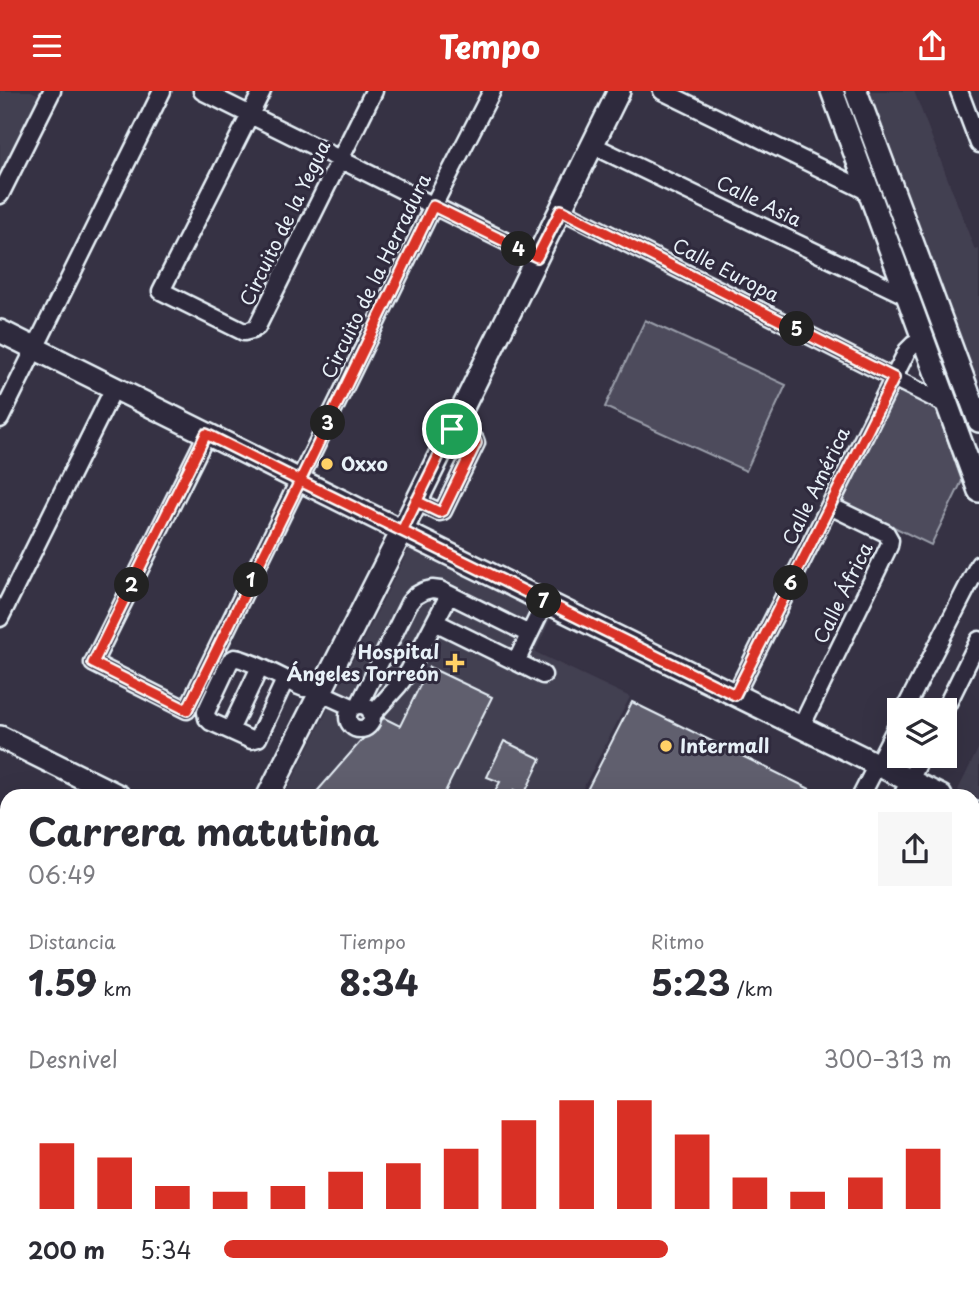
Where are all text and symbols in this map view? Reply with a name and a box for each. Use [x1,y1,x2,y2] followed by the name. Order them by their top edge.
[439,22,540,70] text: Tempo
[28,27,66,65] icon: menu
[913,27,951,65] icon: share
[232,135,336,310] street label: Circuito de la Yegua
[712,167,807,233] street label: Calle Asia
[313,168,437,383] street label: Circuito de la Herradura
[668,230,785,308] street label: Calle Europa
[502,231,536,267] pin: 4
[512,234,525,262] text: 4
[780,311,814,347] pin: 5
[790,314,803,342] text: 5
[422,399,482,459] pin
[310,405,346,441] pin: 3
[321,408,334,436] text: 3
[433,410,471,448] icon: arrive
[774,421,856,549] street label: Calle América
[341,449,388,477] place label: Oxxo
[319,456,335,472] marker: Oxxo
[806,537,879,648] street label: Calle África
[233,563,268,597] pin: 1
[246,565,255,593] text: 1
[774,566,808,601] pin: 6
[114,567,150,603] pin: 2
[784,568,797,596] text: 6
[125,570,138,598] text: 2
[526,583,562,619] pin: 7
[538,586,549,614] text: 7
[287,637,439,687] place label: Hospital Ángeles Torreón
[445,653,465,673] marker: Hospital Ángeles Torreón
[887,698,957,768] map controls
[887,698,957,768] button: layers
[680,731,769,759] place label: Intermall
[658,738,674,754] marker: Intermall
[28,802,379,859] text: Carrera matutina
[878,812,952,886] button: share
[28,857,96,892] text: 06:49
[28,927,116,955] text: Distancia
[339,927,406,955] text: Tiempo
[651,927,704,955] text: Ritmo
[28,955,97,1008] text: 1.59
[339,955,419,1008] text: 8:34
[651,955,731,1008] text: 5:23
[97,974,132,1002] text: km
[731,974,773,1002] text: /km
[28,1041,118,1076] text: Desnivel
[824,1041,952,1076] text: 300–313 m
[28,1232,105,1267] text: 200 m
[140,1232,192,1267] text: 5:34

